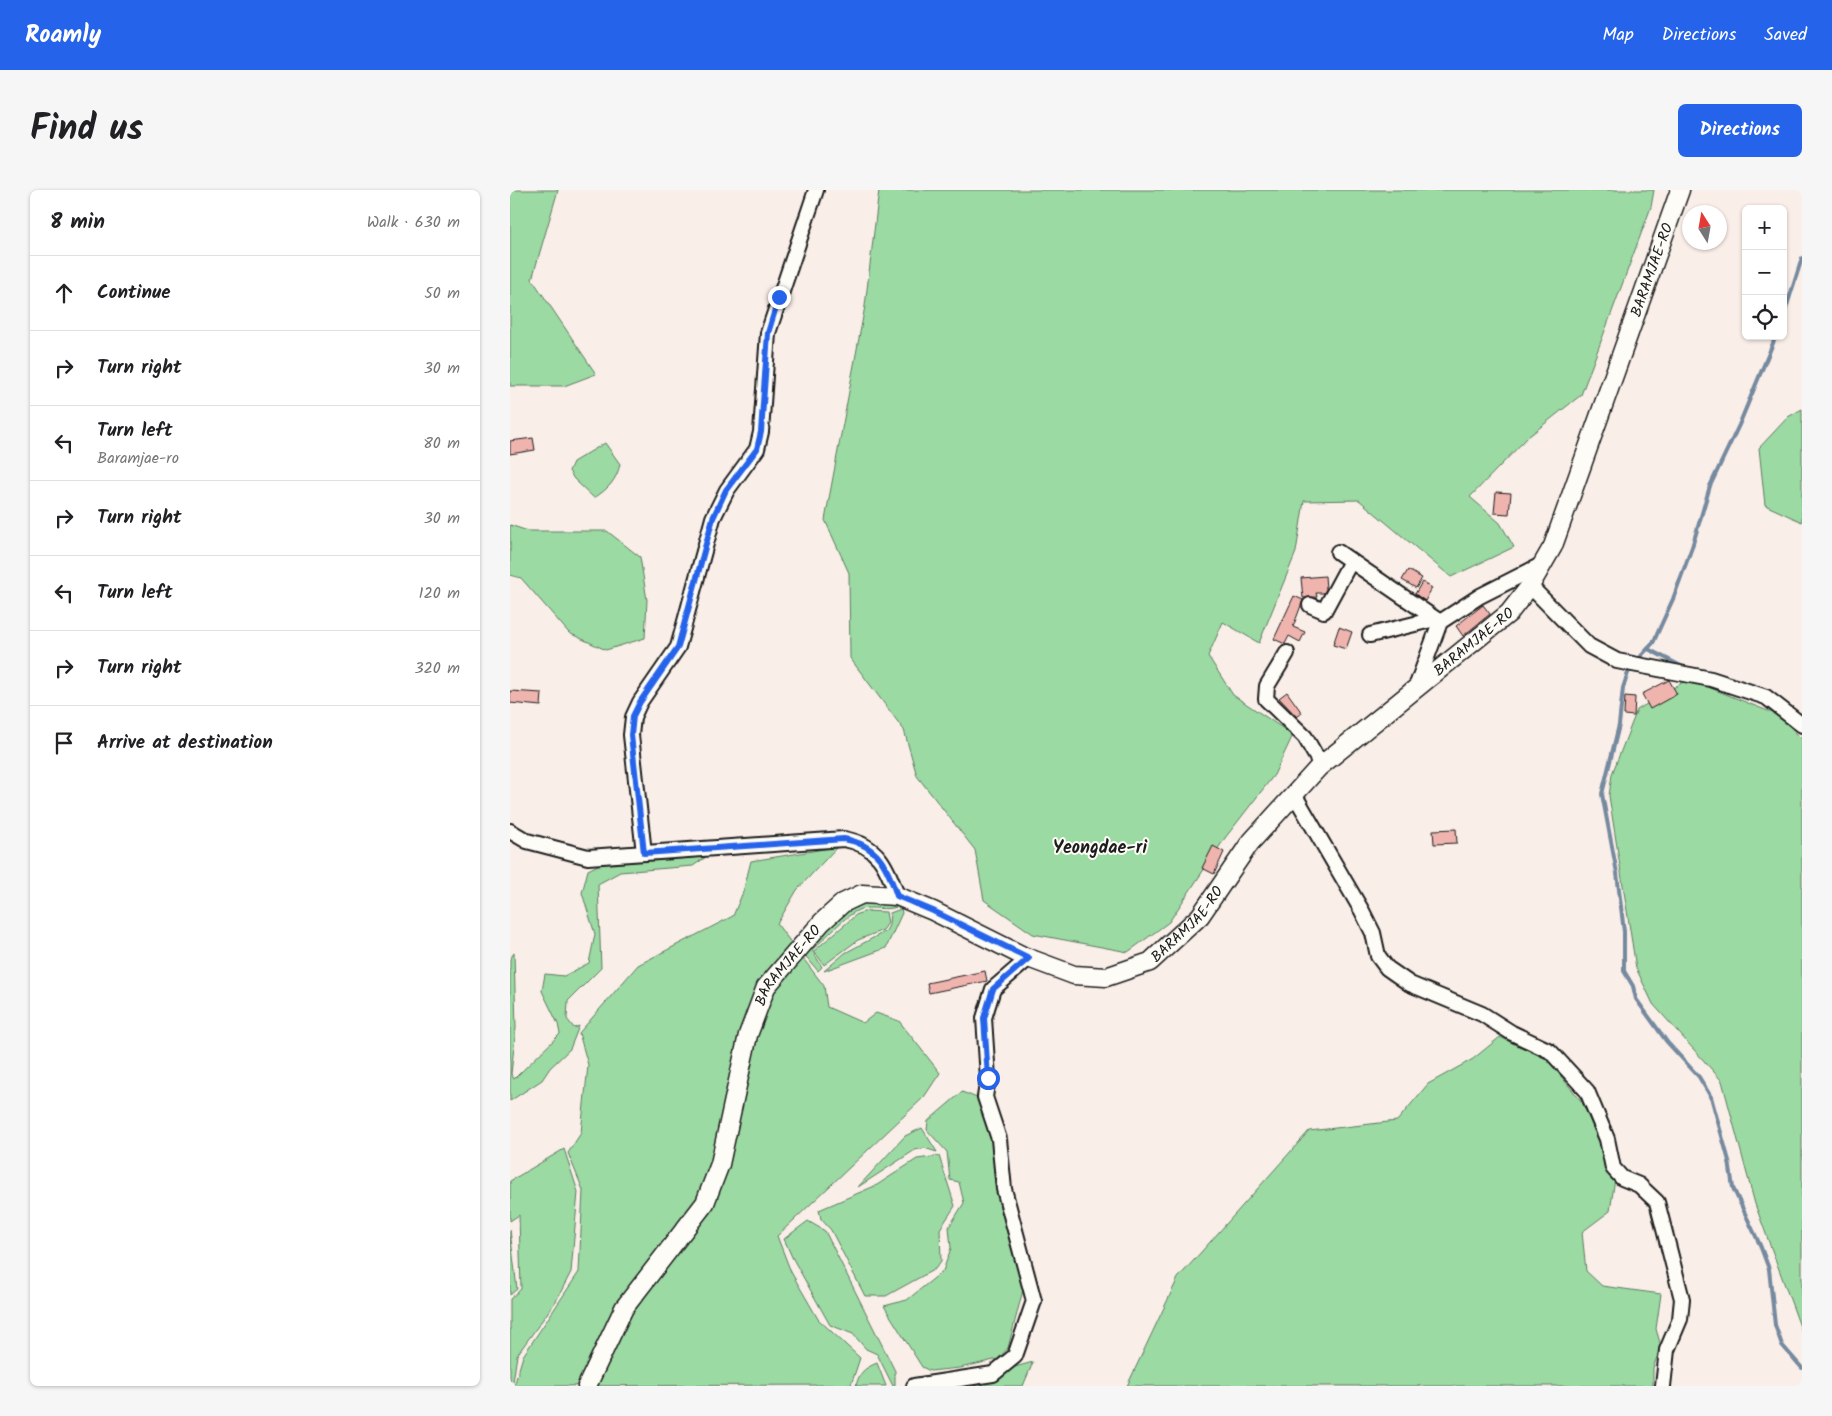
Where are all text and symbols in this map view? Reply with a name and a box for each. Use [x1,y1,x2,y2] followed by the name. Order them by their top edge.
[25,16,101,55] text: Roamly
[1602,21,1634,50] text: Map
[1662,21,1736,50] text: Directions
[1764,21,1807,50] text: Saved
[30,102,143,158] text: Find us
[1678,104,1802,157] button: Directions
[1682,205,1727,250] north arrow
[1742,205,1787,340] map controls
[1742,205,1787,250] button: +
[50,206,105,239] text: 8 min
[367,210,460,235] text: Walk · 630 m
[1625,220,1680,320] street label: BARAMJAE-RO
[1742,250,1787,295] button: −
[97,278,170,308] text: Continue
[50,279,78,307] icon: ahead
[424,281,460,306] text: 50 m
[768,286,791,309] route end
[1742,295,1787,340] button: locate
[97,353,182,383] text: Turn right
[50,354,78,382] icon: right
[424,356,460,381] text: 30 m
[97,416,172,446] text: Turn left
[50,429,78,457] icon: left
[423,431,460,456] text: 80 m
[97,446,179,471] text: Baramjae-ro
[97,503,182,533] text: Turn right
[50,504,78,532] icon: right
[424,506,460,531] text: 30 m
[97,578,172,608] text: Turn left
[50,579,78,607] icon: left
[419,581,460,606] text: 120 m
[1429,602,1520,683] street label: BARAMJAE-RO
[97,653,182,683] text: Turn right
[50,654,78,682] icon: right
[414,656,460,681] text: 320 m
[97,728,273,758] text: Arrive at destination
[50,729,78,757] icon: arrive
[1053,834,1147,863] district label: Yeongdae-ri
[1146,881,1230,969] street label: BARAMJAE-RO
[749,920,827,1009] street label: BARAMJAE-RO
[977,1067,1000,1090] route start

